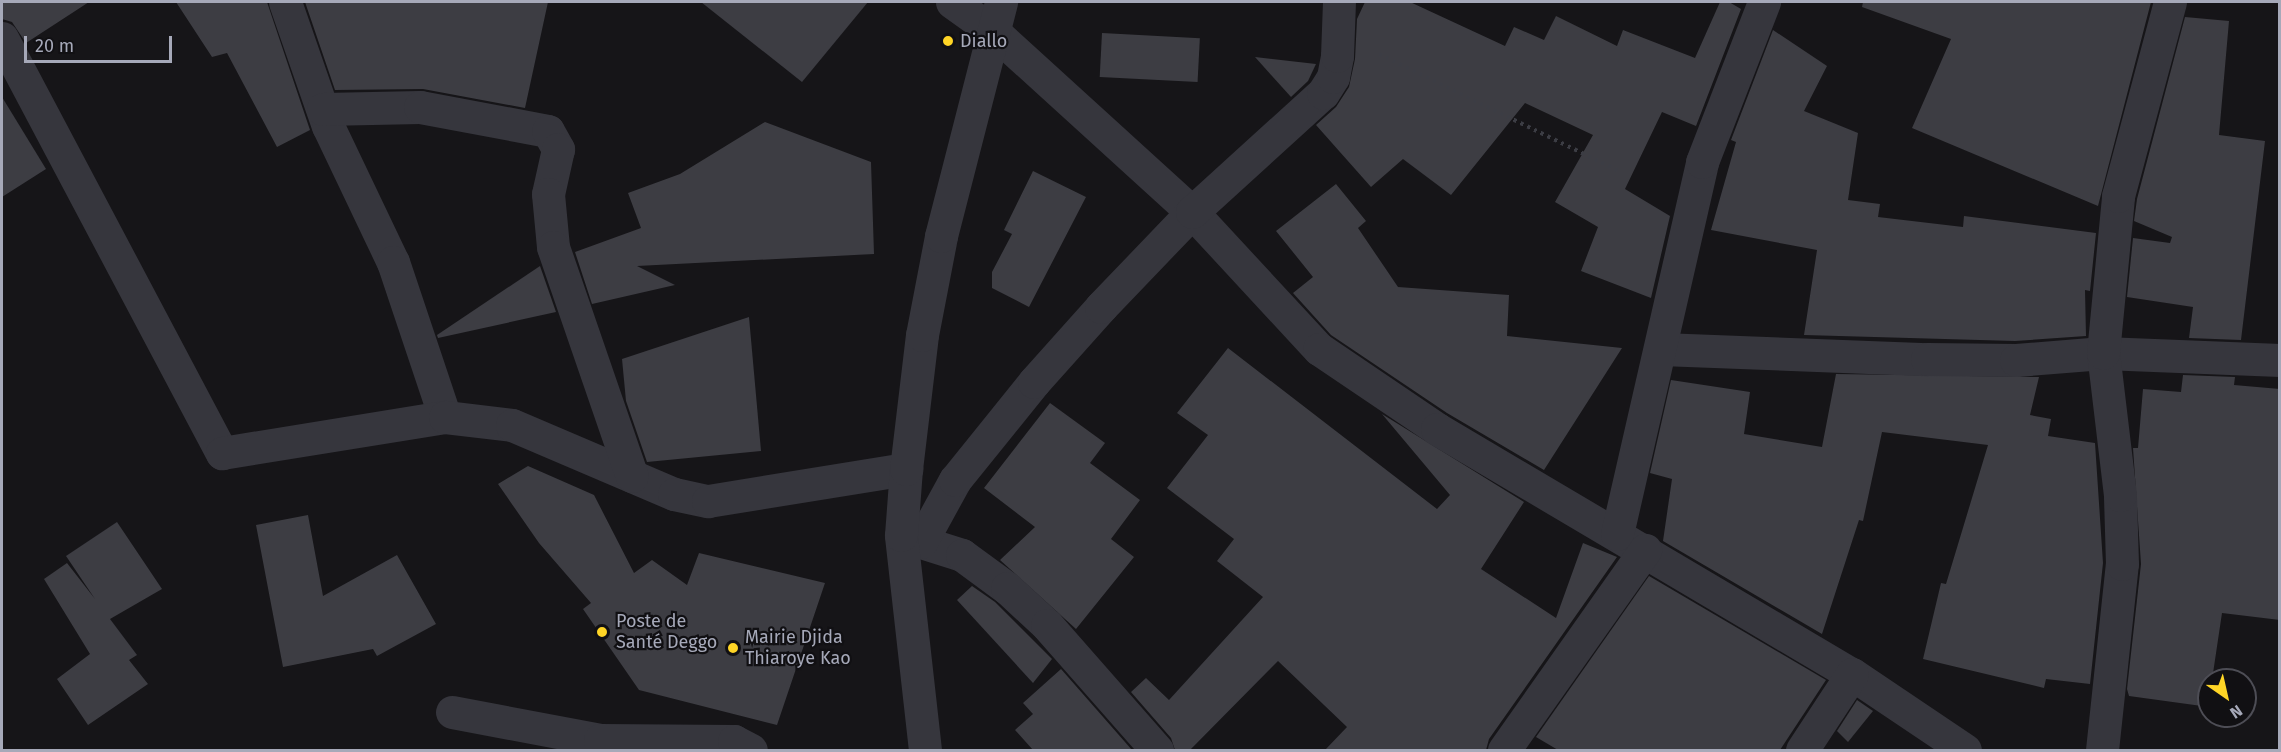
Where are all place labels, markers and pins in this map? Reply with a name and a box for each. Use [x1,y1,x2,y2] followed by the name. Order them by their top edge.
[960,30,1007,52] place label: Diallo
[941,34,955,48] marker: Diallo
[616,611,717,654] place label: Poste de Santé Deggo
[593,623,611,641] marker: Poste de Santé Deggo
[745,627,851,670] place label: Mairie Djida Thiaroye Kao
[726,641,740,655] marker: Mairie Djida Thiaroye Kao

